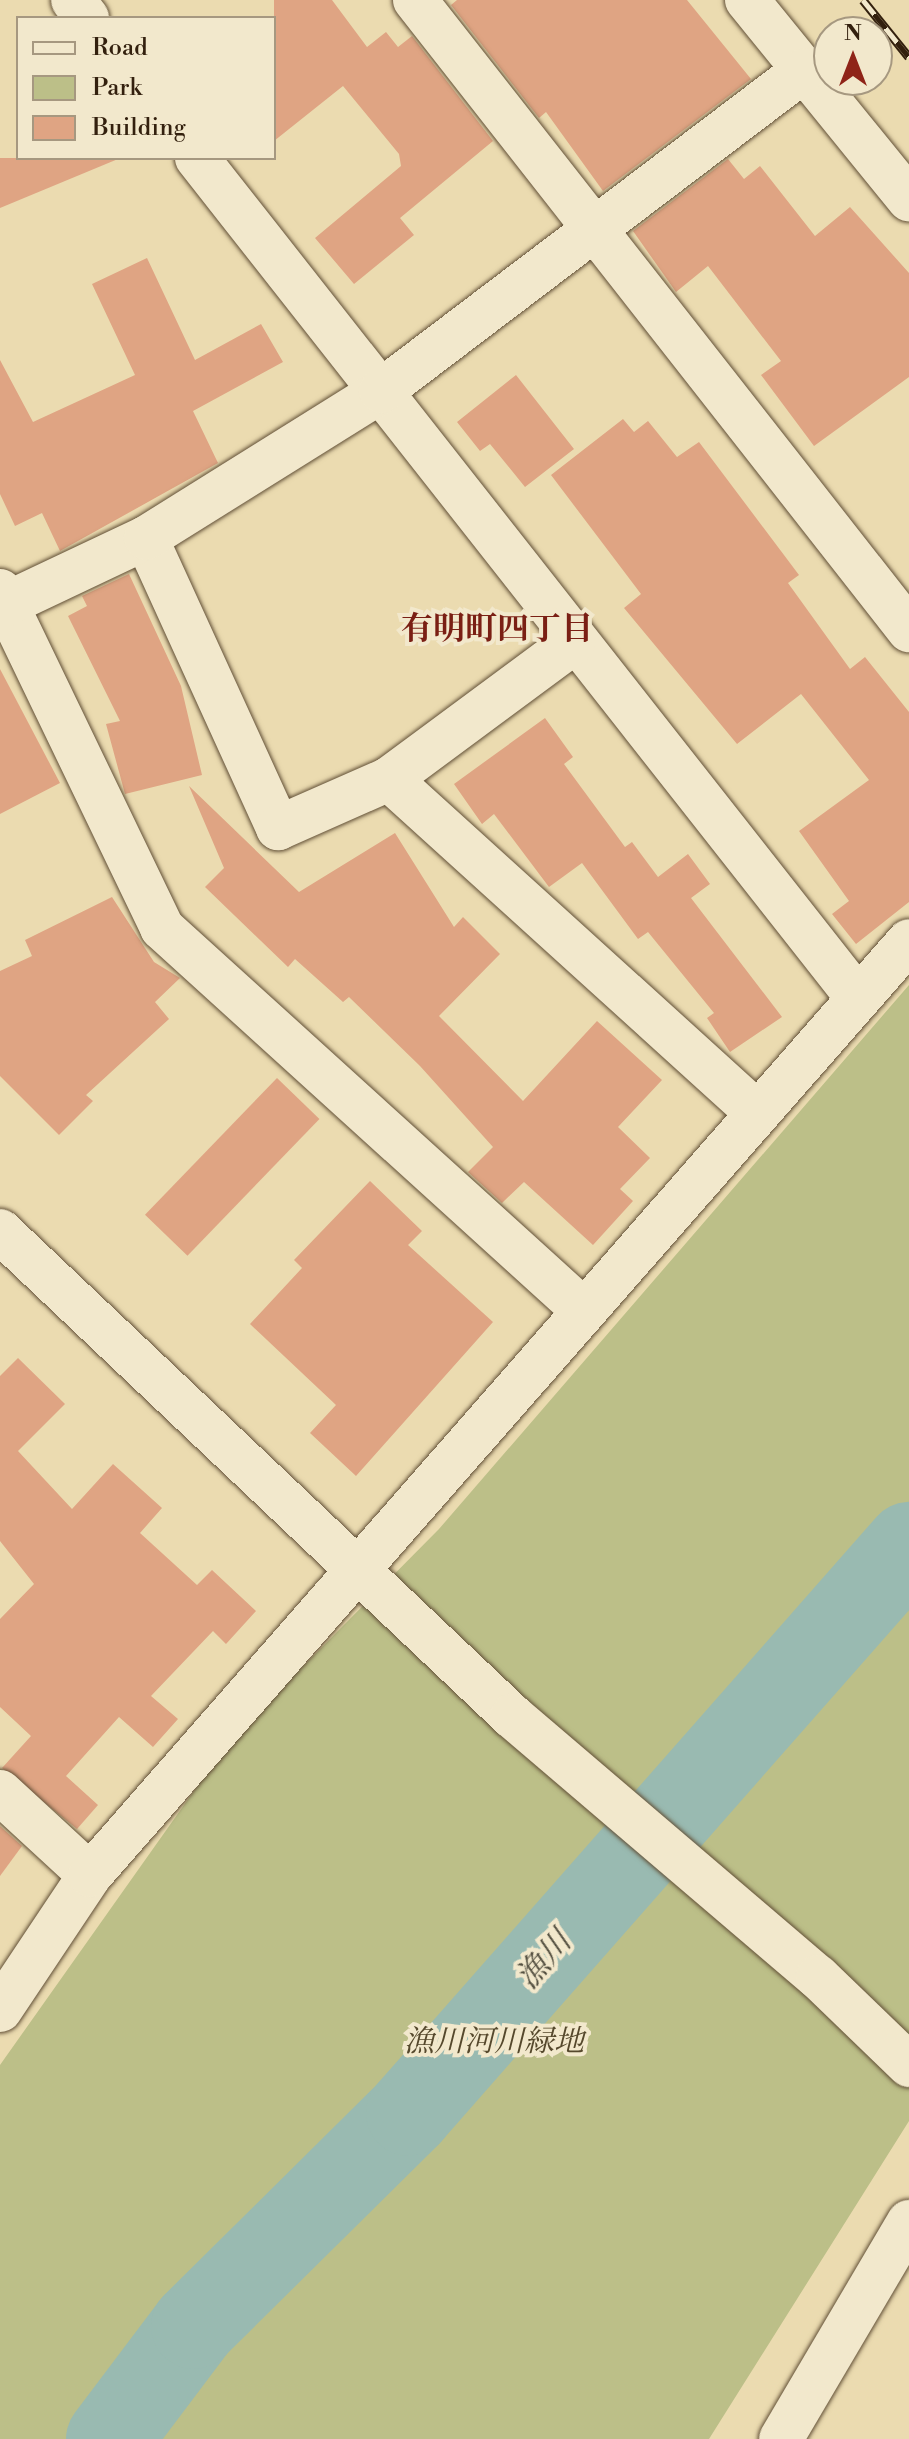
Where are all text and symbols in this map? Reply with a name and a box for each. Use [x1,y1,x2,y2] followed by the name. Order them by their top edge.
[16,16,276,160] legend
[813,16,893,96] north arrow
[844,20,862,47] text: N
[92,33,148,63] text: Road
[92,73,142,103] text: Park
[92,113,186,143] text: Building
[401,610,593,648] district label: 有明町四丁目
[509,1923,579,1997] water label: 漁川
[404,2024,584,2060] park label: 漁川河川緑地

